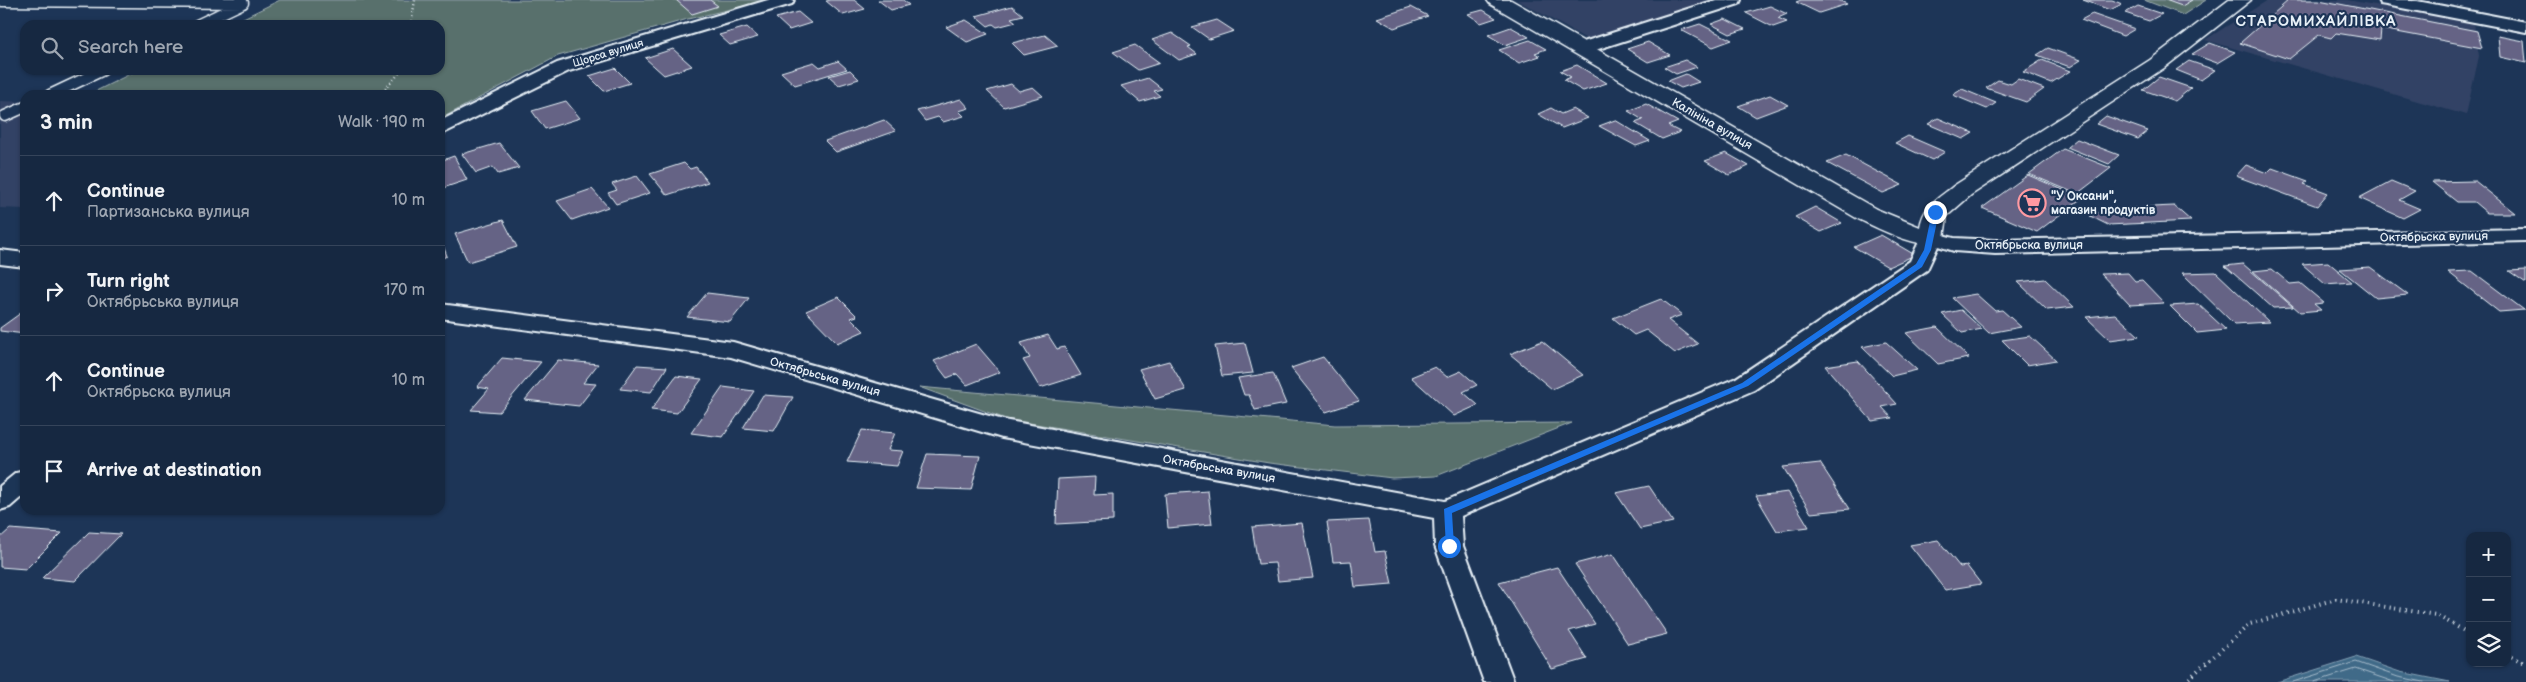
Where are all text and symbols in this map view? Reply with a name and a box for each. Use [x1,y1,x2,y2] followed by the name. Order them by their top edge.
[2236,11,2396,31] district label: СТАРОМИХАЙЛІВКА
[20,20,445,75] search box
[38,34,66,62] icon: search
[78,36,183,59] text: Search here
[571,36,645,70] street label: Щорса вулиця
[1669,95,1755,153] street label: Калініна вулиця
[40,110,93,135] text: 3 min
[338,113,425,132] text: Walk · 190 m
[87,180,165,203] text: Continue
[40,187,68,215] icon: ahead
[2017,188,2047,218] supermarket icon: "У Оксани", магазин продуктів
[2051,189,2156,218] place label: "У Оксани", магазин продуктів
[392,191,425,210] text: 10 m
[1924,201,1947,224] route end
[87,203,250,222] text: Партизанська вулиця
[2380,229,2488,245] street label: Октябрьска вулиця
[1975,238,2083,253] street label: Октябрьска вулиця
[87,270,170,293] text: Turn right
[40,277,68,305] icon: right
[384,281,425,300] text: 170 m
[87,293,239,312] text: Октябрьська вулиця
[768,354,882,400] street label: Октябрьська вулиця
[87,360,165,383] text: Continue
[40,367,68,395] icon: ahead
[392,371,425,390] text: 10 m
[87,383,231,402] text: Октябрьска вулиця
[1162,452,1277,486] street label: Октябрьська вулиця
[40,457,68,485] icon: arrive
[87,459,262,482] text: Arrive at destination
[2466,532,2511,667] map controls
[2466,532,2511,577] button: +
[1438,535,1461,558] route start
[2466,577,2511,622] button: −
[2466,622,2511,667] button: layers

